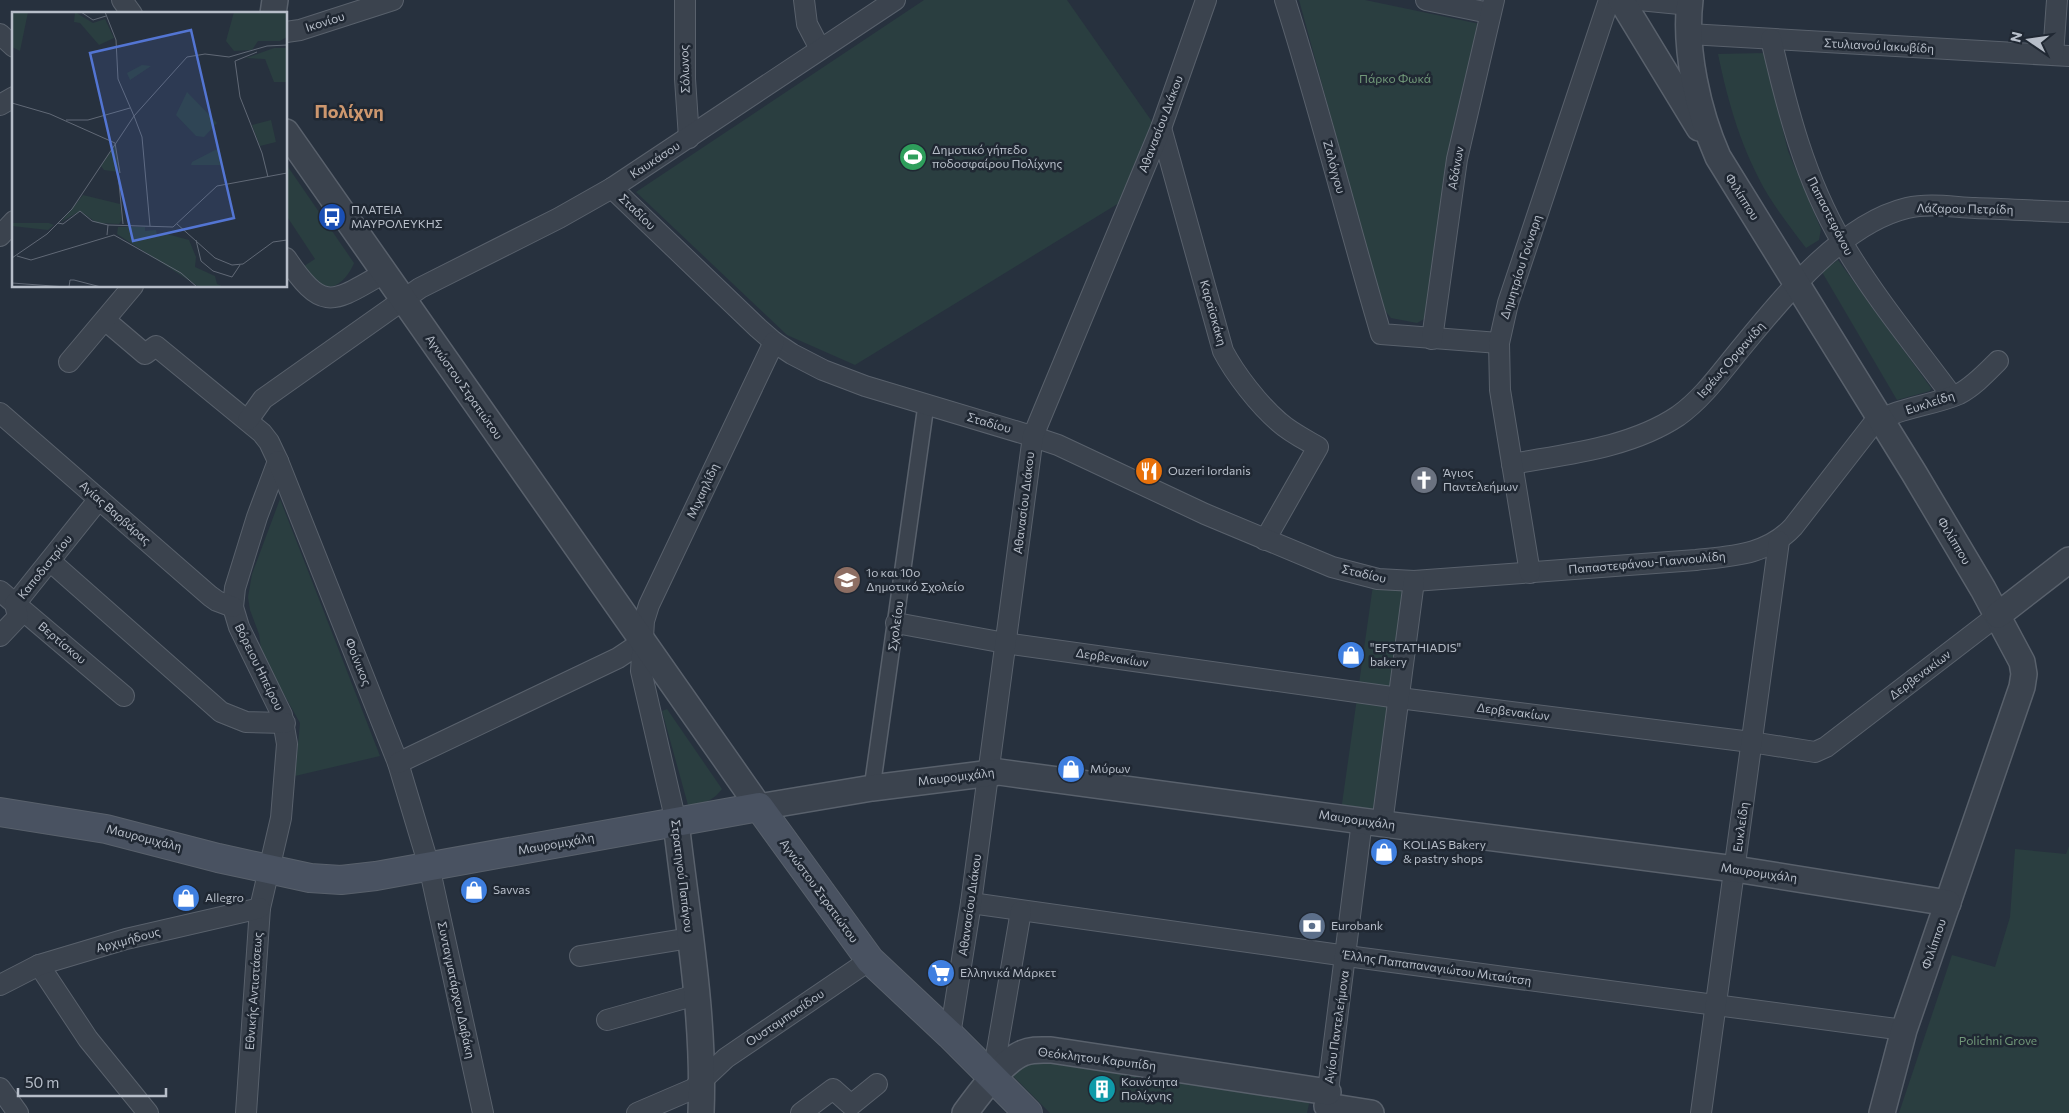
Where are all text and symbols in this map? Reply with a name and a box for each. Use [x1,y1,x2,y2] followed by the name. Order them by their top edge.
[303,8,346,34] street label: Ικονίου
[12,12,288,288] inset map
[2004,15,2054,65] north arrow
[2006,30,2025,44] text: N
[1824,35,1935,55] street label: Στυλιανού Ιακωβίδη
[676,44,692,94] street label: Σόλωνος
[1359,71,1431,85] park label: Πάρκο Φωκά
[1135,73,1185,174] street label: Αθανασίου Διάκου
[314,100,384,122] district label: Πολίχνη
[627,138,682,180] street label: Καυκάσου
[1321,139,1349,195] street label: Ζαλόγγου
[898,142,928,172] sports icon: Δημοτικό γήπεδο ποδοσφαίρου Πολίχνης
[932,142,1062,170] place label: Δημοτικό γήπεδο ποδοσφαίρου Πολίχνης
[1444,145,1466,191] street label: Αδάνων
[1723,171,1763,223] street label: Φιλίππου
[1805,174,1857,257] street label: Παπαστεφάνου
[617,191,659,232] street label: Σταδίου
[1916,200,2014,216] street label: Λάζαρου Πετρίδη
[317,202,347,232] bus stop icon: ΠΛΑΤΕΙΑ ΜΑΥΡΟΛΕΥΚΗΣ
[351,202,443,230] place label: ΠΛΑΤΕΙΑ ΜΑΥΡΟΛΕΥΚΗΣ
[1497,213,1544,321] street label: Δημητρίου Γούναρη
[1198,278,1230,347] street label: Καραϊσκάκη
[1693,318,1767,400] street label: Ιερέως Ορφανίδη
[423,331,506,442] street label: Αγνώστου Στρατιώτου
[1904,388,1956,416] street label: Ευκλείδη
[966,409,1013,435] street label: Σταδίου
[1010,451,1036,555] street label: Αθανασίου Διάκου
[1134,456,1164,486] restaurant icon: Ouzeri Iordanis
[683,461,721,520] street label: Μιχαηλίδη
[1168,463,1251,477] place label: Ouzeri Iordanis
[1409,465,1439,495] church icon: Άγιος Παντελεήμων
[1442,465,1518,493] place label: Άγιος Παντελεήμων
[77,477,154,547] street label: Αγίας Βαρβάρας
[1935,514,1974,567] street label: Φιλίππου
[14,531,75,601] street label: Καποδιστρίου
[1568,548,1726,576] street label: Παπαστεφάνου-Γιαννουλίδη
[1341,561,1388,585] street label: Σταδίου
[832,565,862,595] school or university icon: 1ο και 10ο Δημοτικό Σχολείο
[866,565,964,593] place label: 1ο και 10ο Δημοτικό Σχολείο
[885,600,905,652] street label: Σχολείου
[36,618,90,666] street label: Βερτίσκου
[233,621,287,712] street label: Βόρειου Ηπείρου
[343,636,375,687] street label: Φοίνικος
[1336,640,1366,670] shop icon: "EFSTATHIADIS" bakery
[1370,640,1461,668] place label: "EFSTATHIADIS" bakery
[1075,645,1149,669] street label: Δερβενακίων
[1886,647,1953,702] street label: Δερβενακίων
[1476,700,1550,722] street label: Δερβενακίων
[1056,754,1086,784] shop icon: Μύρων
[1090,761,1130,775] place label: Μύρων
[917,764,995,788] street label: Μαυρομιχάλη
[1730,801,1750,853] street label: Ευκλείδη
[1318,807,1396,831] street label: Μαυρομιχάλη
[669,819,697,933] street label: Στρατηγού Παπάγου
[105,821,183,853] street label: Μαυρομιχάλη
[517,829,595,857] street label: Μαυρομιχάλη
[778,836,862,945] street label: Αγνώστου Στρατιώτου
[1369,837,1399,867] shop icon: KOLIAS Bakery & pastry shops
[1403,837,1486,865] place label: KOLIAS Bakery & pastry shops
[955,853,983,957] street label: Αθανασίου Διάκου
[1720,860,1798,884] street label: Μαυρομιχάλη
[459,875,489,905] shop icon: Savvas
[493,882,530,896] place label: Savvas
[171,883,201,913] shop icon: Allegro
[205,890,244,904] place label: Allegro
[1297,911,1327,941] bank icon: Eurobank
[1918,916,1948,971] street label: Φιλίππου
[1331,918,1384,932] place label: Eurobank
[436,920,478,1060] street label: Συνταγματάρχου Δαβάκη
[94,924,161,954] street label: Αρχιμήδους
[242,931,264,1050] street label: Εθνικής Αντιστάσεως
[1341,947,1532,987] street label: Έλλης Παπαπαναγιώτου Μιταύτση
[926,958,956,988] supermarket icon: Ελληνικά Μάρκετ
[960,965,1057,979] place label: Ελληνικά Μάρκετ
[1321,969,1351,1084] street label: Αγίου Παντελεήμονα
[743,986,826,1048] street label: Ουσταμπασίδου
[1959,1033,2037,1047] park label: Polichni Grove
[1037,1044,1157,1072] street label: Θεόκλητου Καρυπίδη
[18,1066,165,1098] scale bar
[25,1073,59,1091] text: 50 m
[1087,1074,1117,1104] building icon: Κοινότητα Πολίχνης
[1121,1074,1178,1102] place label: Κοινότητα Πολίχνης

